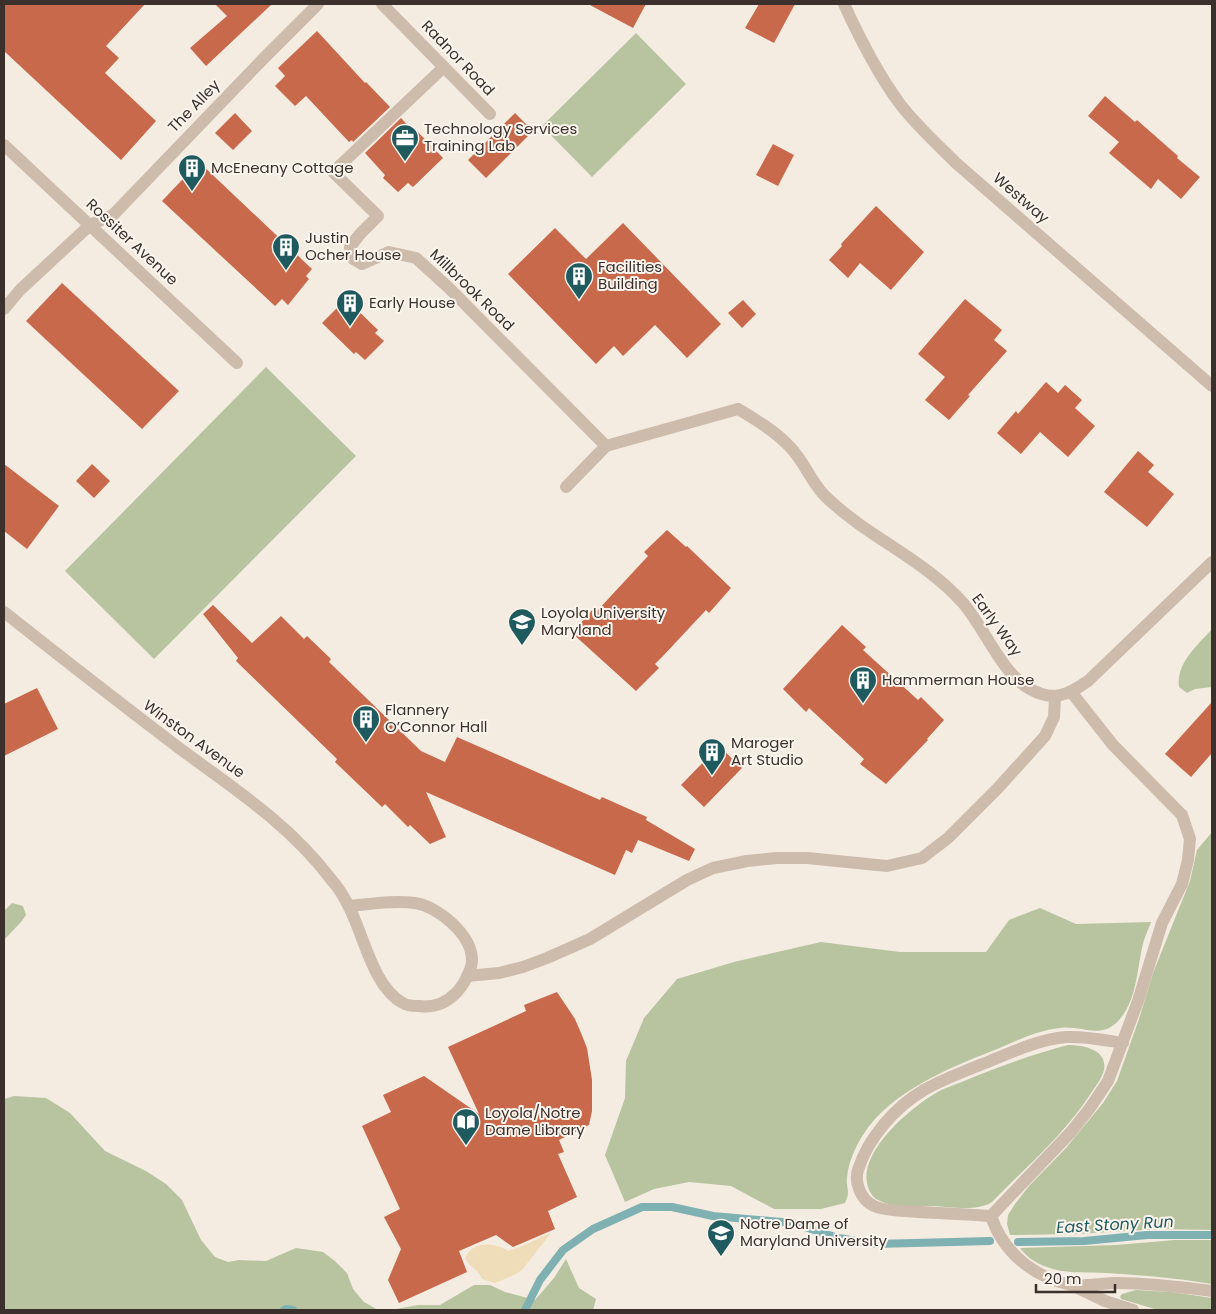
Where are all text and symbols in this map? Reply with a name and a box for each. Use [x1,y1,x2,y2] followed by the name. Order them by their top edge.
[417,15,500,100] street label: Radnor Road
[163,74,225,137] street label: The Alley
[424,118,577,156] place label: Technology Services Training Lab
[390,123,420,162] office icon: Technology Services Training Lab
[177,153,207,192] building icon: McEneany Cottage
[211,157,354,178] place label: McEneany Cottage
[989,167,1054,228] street label: Westway
[82,193,183,290] street label: Rossiter Avenue
[305,227,401,265] place label: Justin Ocher House
[271,232,301,271] building icon: Justin Ocher House
[426,244,519,335] street label: Millbrook Road
[598,256,662,294] place label: Facilities Building
[564,261,594,300] building icon: Facilities Building
[335,288,365,327] building icon: Early House
[369,292,455,313] place label: Early House
[968,589,1028,661] street label: Early Way
[541,602,666,640] place label: Loyola University Maryland
[507,607,537,646] school or university icon: Loyola University Maryland
[848,665,878,704] building icon: Hammerman House
[882,669,1034,690] place label: Hammerman House
[139,695,249,783] street label: Winston Avenue
[385,699,488,737] place label: Flannery O’Connor Hall
[351,704,381,743] building icon: Flannery O’Connor Hall
[731,732,803,770] place label: Maroger Art Studio
[697,737,727,776] building icon: Maroger Art Studio
[485,1102,585,1140] place label: Loyola/Notre Dame Library
[451,1107,481,1146] library icon: Loyola/Notre Dame Library
[1056,1210,1174,1239] water label: East Stony Run
[740,1213,887,1251] place label: Notre Dame of Maryland University
[706,1218,736,1257] school or university icon: Notre Dame of Maryland University
[1036,1262,1115,1294] scale bar
[1044,1268,1082,1289] text: 20 m

